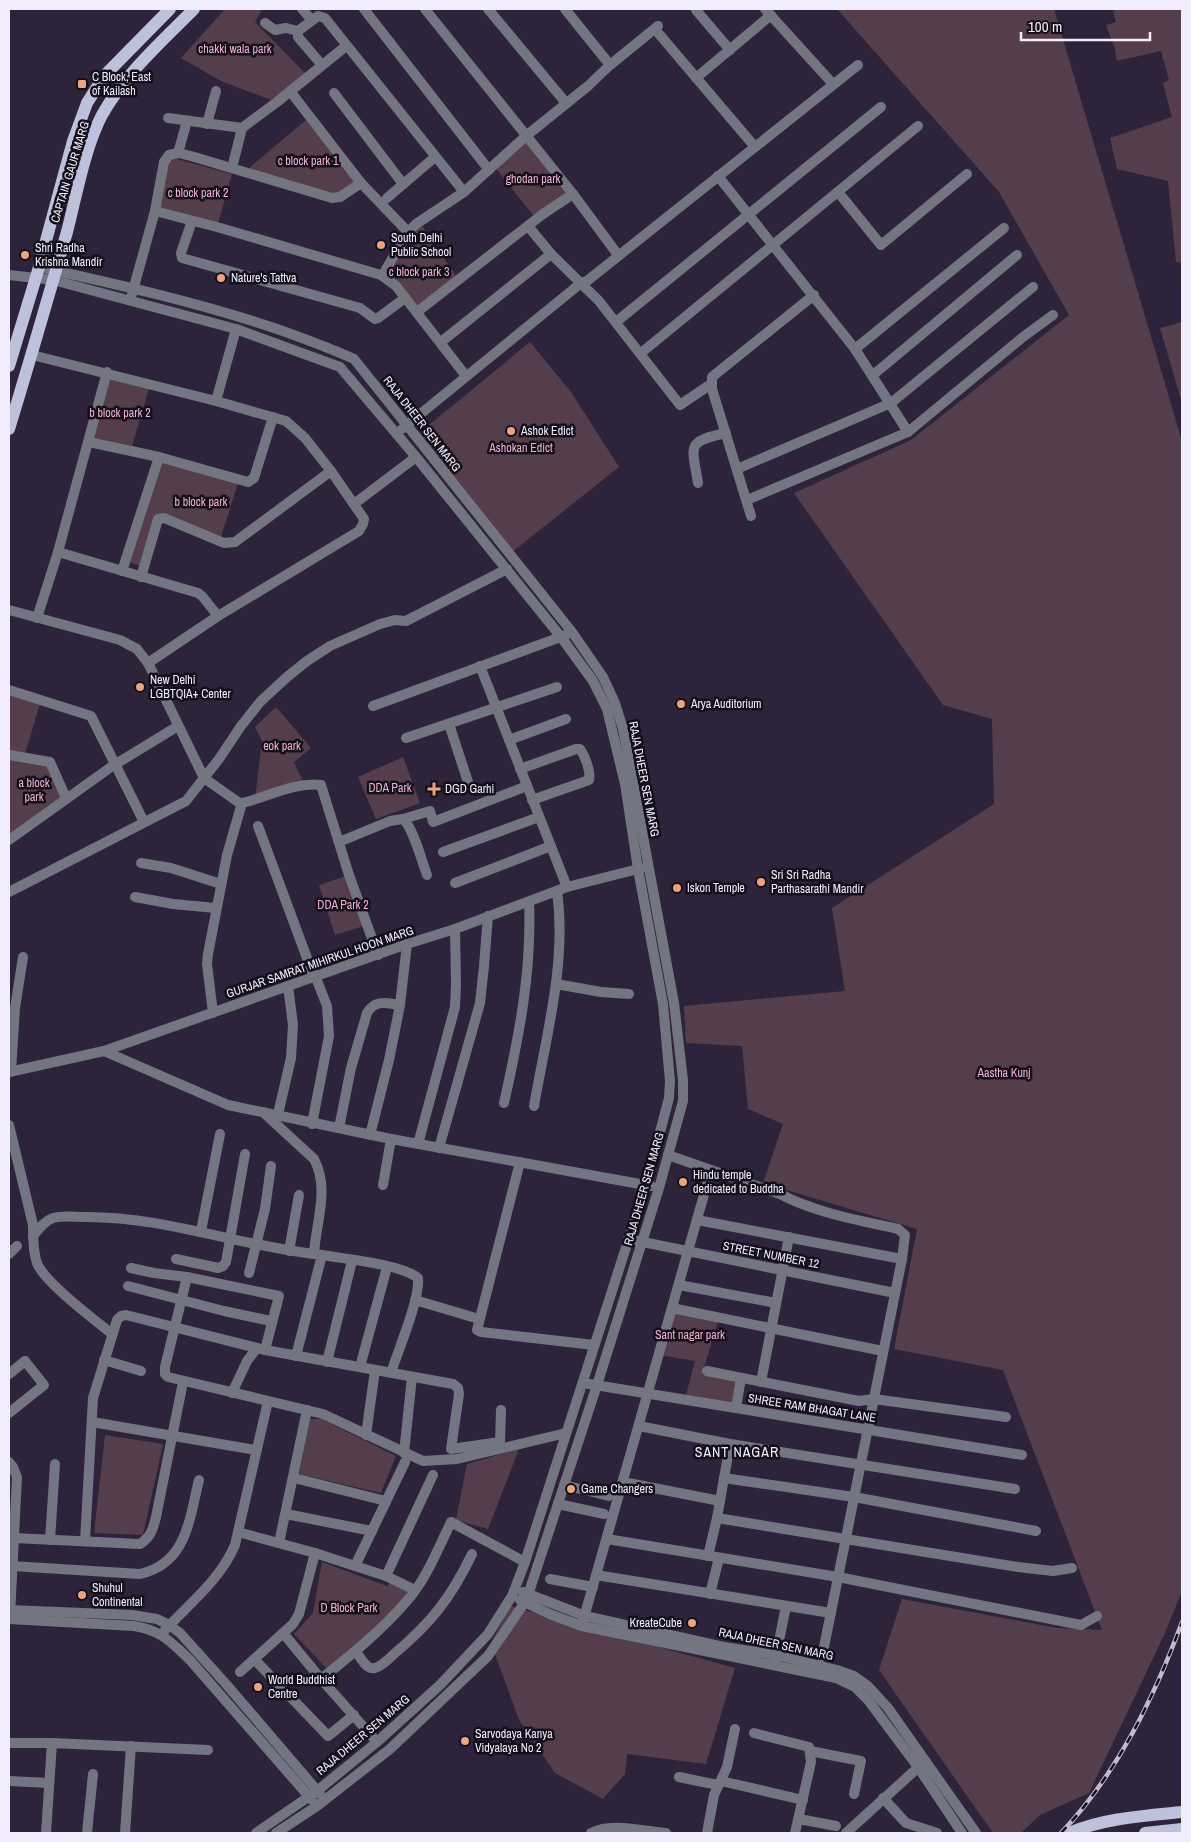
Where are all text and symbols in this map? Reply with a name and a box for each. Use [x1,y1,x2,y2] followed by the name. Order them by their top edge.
[1021,10,1150,42] scale bar
[1028,16,1062,37] text: 100 m
[198,41,272,57] park label: chakki wala park
[92,69,151,99] place label: C Block, East of Kailash
[76,78,88,90] marker: C Block, East of Kailash
[47,119,93,225] street label: CAPTAIN GAUR MARG
[278,153,339,169] park label: c block park 1
[506,171,560,187] park label: ghodan park
[168,185,228,201] park label: c block park 2
[391,230,451,260] place label: South Delhi Public School
[375,239,387,251] marker: South Delhi Public School
[35,240,103,270] place label: Shri Radha Krishna Mandir
[19,249,31,261] marker: Shri Radha Krishna Mandir
[389,264,449,280] park label: c block park 3
[231,270,297,286] place label: Nature's Tattva
[215,272,227,284] marker: Nature's Tattva
[380,373,464,475] street label: RAJA DHEER SEN MARG
[89,405,151,421] park label: b block park 2
[520,423,574,439] place label: Ashok Edict
[505,425,517,437] marker: Ashok Edict
[488,440,553,456] park label: Ashokan Edict
[174,494,228,510] park label: b block park
[150,672,231,702] place label: New Delhi LGBTQIA+ Center
[134,681,146,693] marker: New Delhi LGBTQIA+ Center
[690,696,762,712] place label: Arya Auditorium
[675,698,687,710] marker: Arya Auditorium
[625,720,663,838] street label: RAJA DHEER SEN MARG
[263,738,301,754] park label: eok park
[18,775,50,805] park label: a block park
[368,780,412,796] park label: DDA Park
[445,781,494,797] place label: DGD Garhi
[427,782,441,796] marker: DGD Garhi
[771,867,864,897] place label: Sri Sri Radha Parthasarathi Mandir
[755,876,767,888] marker: Sri Sri Radha Parthasarathi Mandir
[687,880,745,896] place label: Iskon Temple
[671,882,683,894] marker: Iskon Temple
[317,897,369,913] park label: DDA Park 2
[224,922,416,1002] street label: GURJAR SAMRAT MIHIRKUL HOON MARG
[976,1065,1031,1081] park label: Aastha Kunj
[620,1131,668,1247] street label: RAJA DHEER SEN MARG
[693,1167,784,1197] place label: Hindu temple dedicated to Buddha
[677,1176,689,1188] marker: Hindu temple dedicated to Buddha
[722,1238,820,1272] street label: STREET NUMBER 12
[655,1327,725,1343] park label: Sant nagar park
[747,1390,877,1426] street label: SHREE RAM BHAGAT LANE
[695,1443,779,1461] district label: SANT NAGAR
[581,1481,653,1497] place label: Game Changers
[565,1483,577,1495] marker: Game Changers
[92,1580,142,1610] place label: Shuhul Continental
[76,1589,88,1601] marker: Shuhul Continental
[321,1600,378,1616] park label: D Block Park
[629,1615,682,1631] place label: KreateCube
[686,1617,698,1629] marker: KreateCube
[717,1624,835,1664] street label: RAJA DHEER SEN MARG
[268,1672,335,1702] place label: World Buddhist Centre
[252,1681,264,1693] marker: World Buddhist Centre
[313,1691,413,1779] street label: RAJA DHEER SEN MARG
[475,1726,553,1756] place label: Sarvodaya Kanya Vidyalaya No 2
[459,1735,471,1747] marker: Sarvodaya Kanya Vidyalaya No 2

